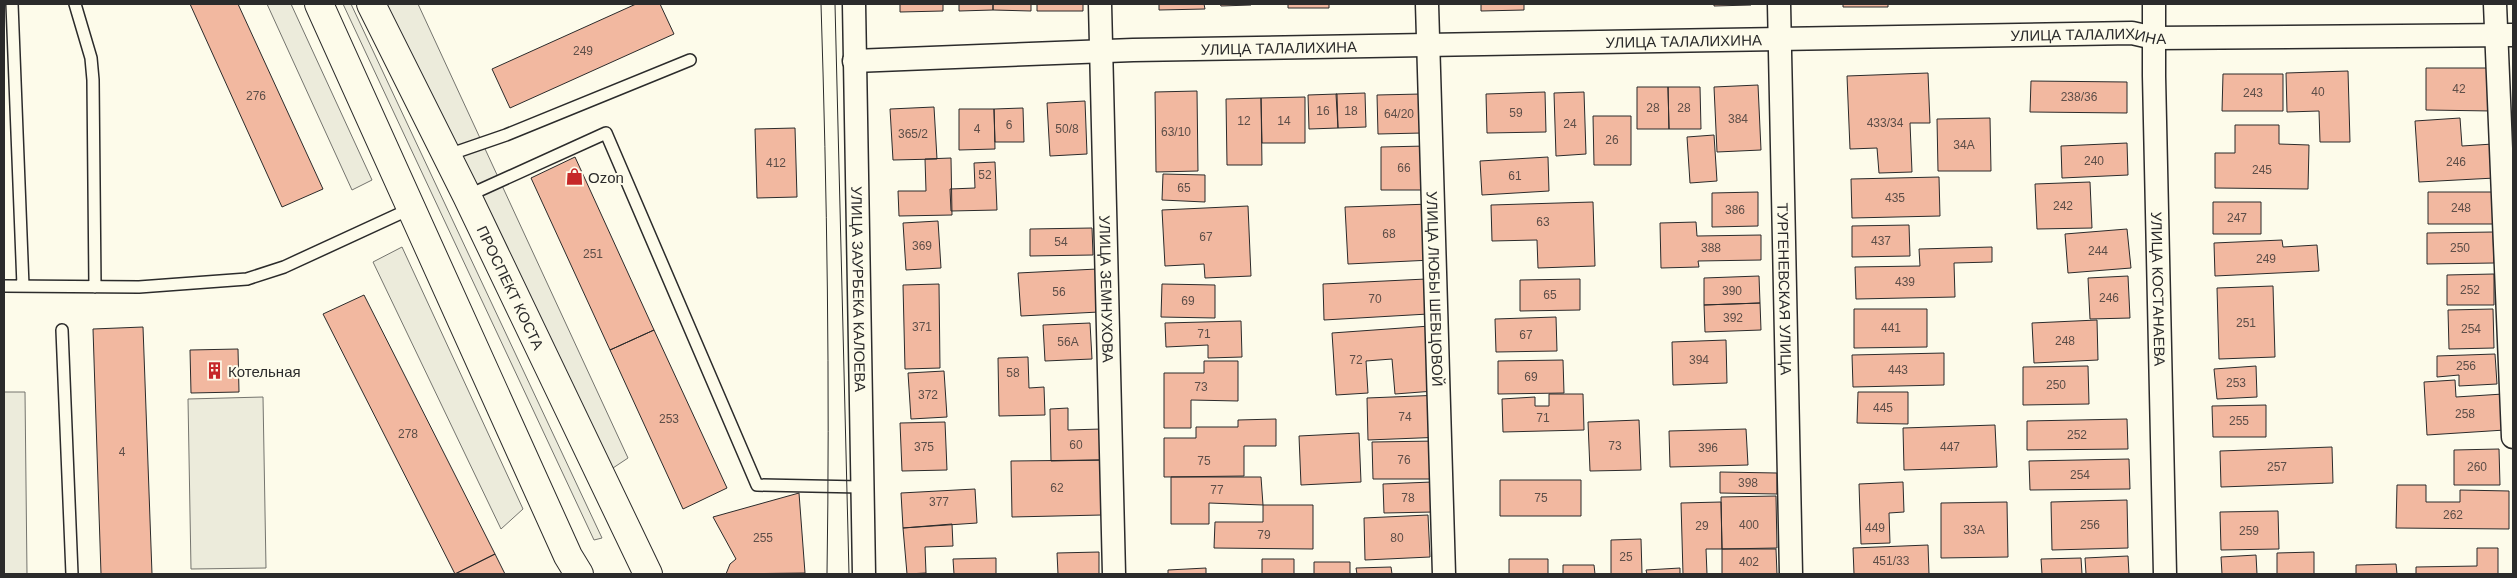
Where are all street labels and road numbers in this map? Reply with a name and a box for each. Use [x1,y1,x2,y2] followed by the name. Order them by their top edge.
[2010,24,2166,47] street label: УЛИЦА ТАЛАЛИХИНА
[1605,31,1762,50] street label: УЛИЦА ТАЛАЛИХИНА
[1200,38,1357,57] street label: УЛИЦА ТАЛАЛИХИНА
[849,186,869,392] street label: УЛИЦА ЗАУРБЕКА КАЛОЕВА
[1424,191,1447,387] street label: УЛИЦА ЛЮБЫ ШЕВЦОВОЙ
[1775,202,1795,375] street label: ТУРГЕНЕВСКАЯ УЛИЦА
[2148,211,2169,366] street label: УЛИЦА КОСТАНАЕВА
[1097,215,1117,363] street label: УЛИЦА ЗЕМНУХОВА
[474,223,548,352] street label: ПРОСПЕКТ КОСТА

